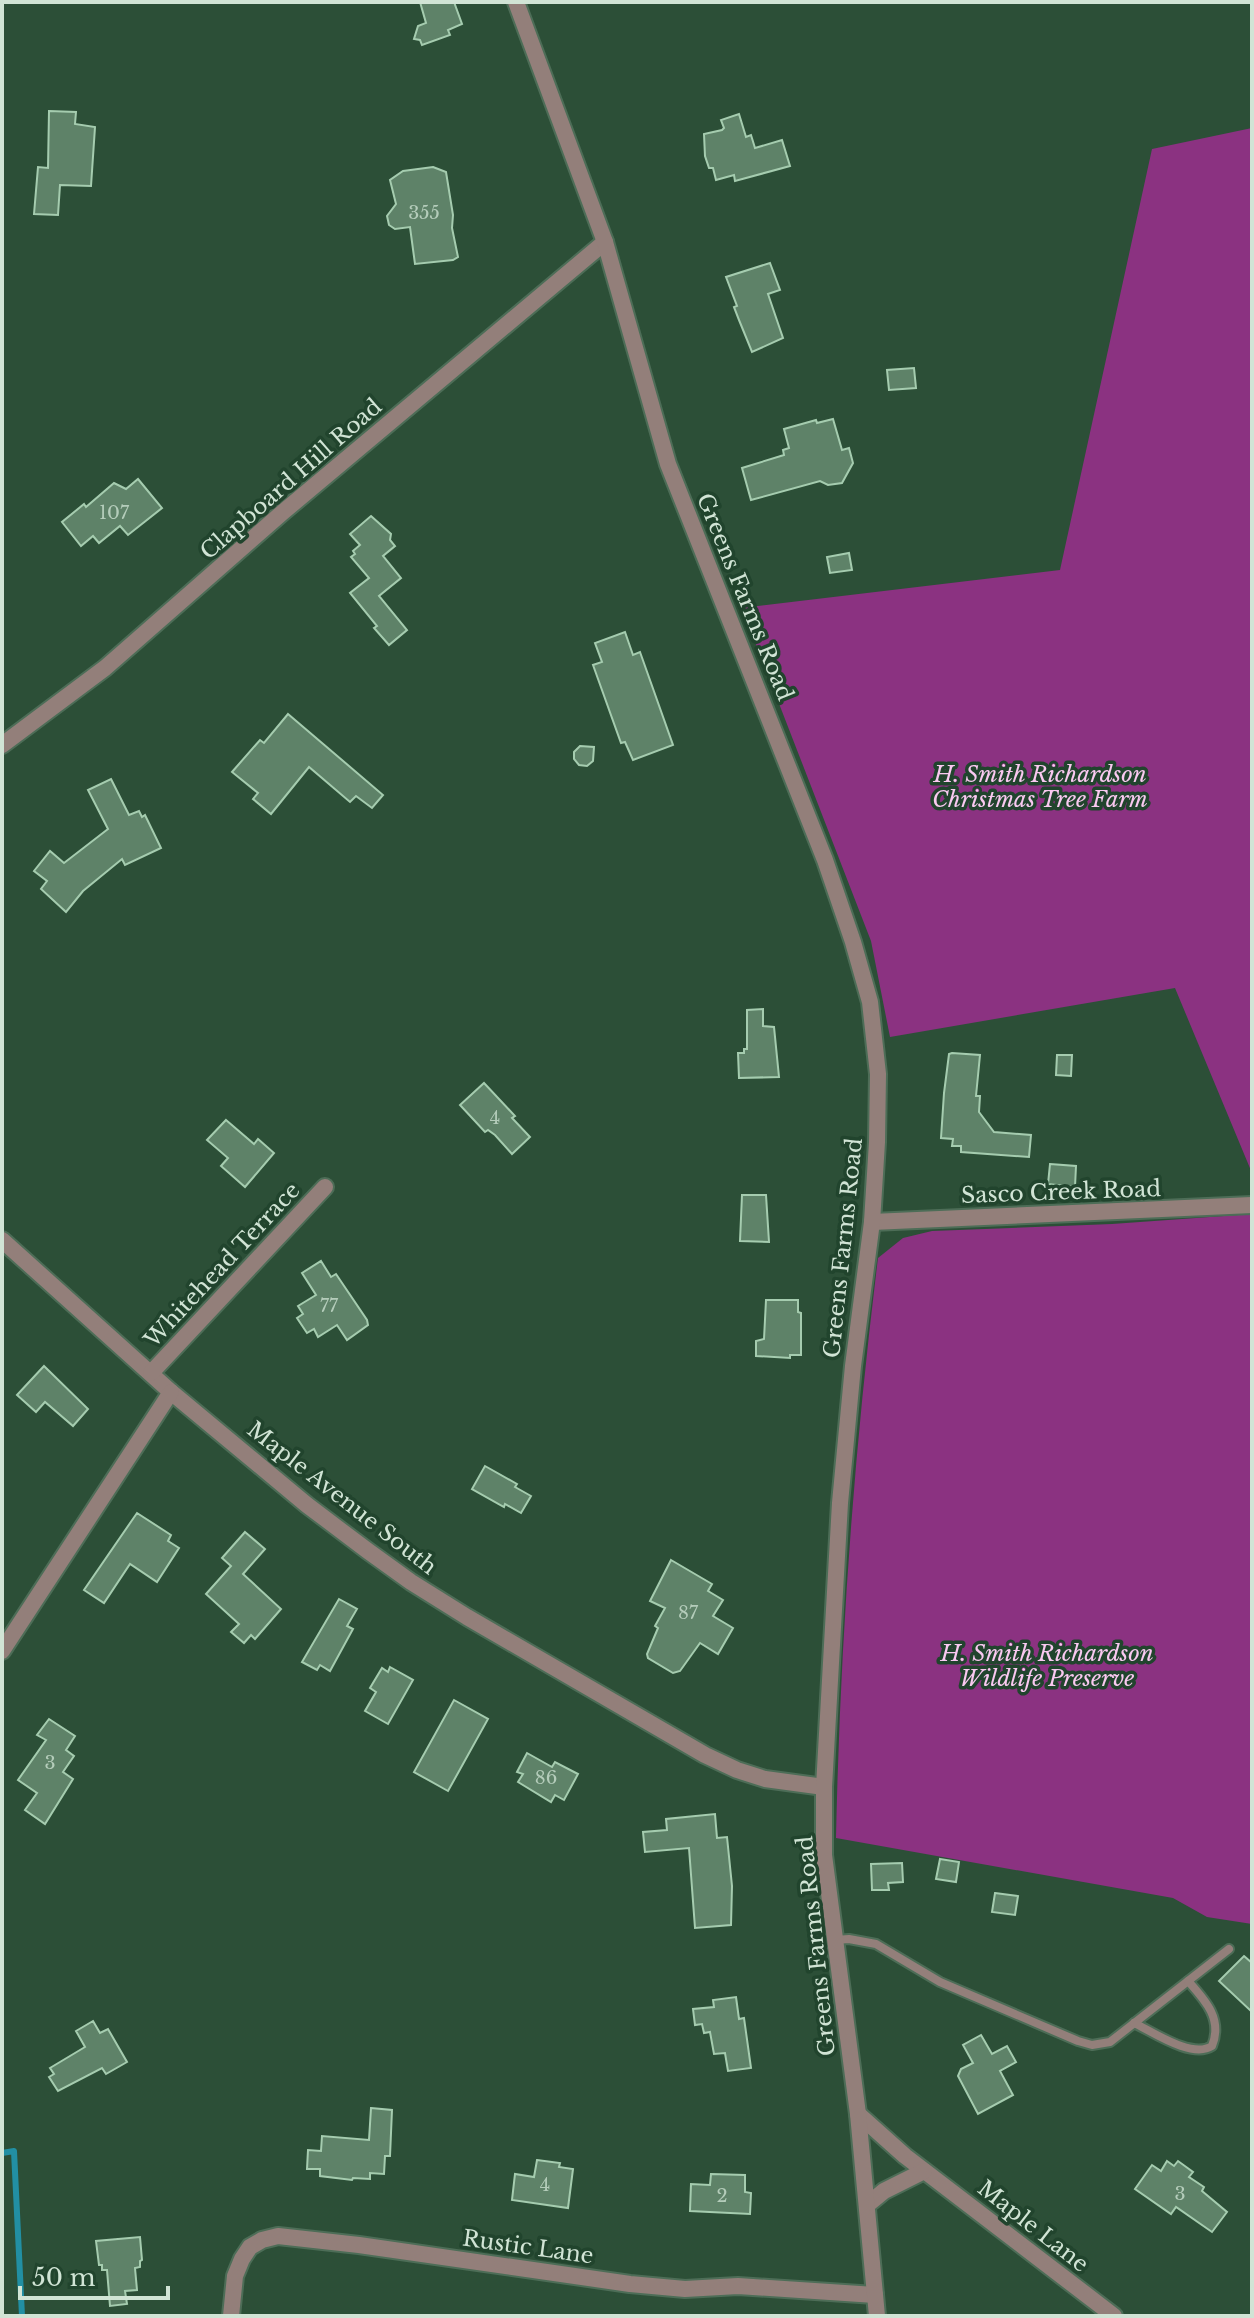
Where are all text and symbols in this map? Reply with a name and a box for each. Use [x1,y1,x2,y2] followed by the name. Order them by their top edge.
[408,202,440,224] house number: 355
[195,393,387,565] street label: Clapboard Hill Road
[691,489,799,705] street label: Greens Farms Road
[99,502,130,524] house number: 107
[932,761,1148,813] park label: H. Smith Richardson Christmas Tree Farm
[490,1107,500,1129] house number: 4
[818,1136,868,1359] street label: Greens Farms Road
[961,1175,1162,1209] street label: Sasco Creek Road
[138,1177,305,1354] street label: Whitehead Terrace
[320,1295,339,1317] house number: 77
[242,1416,442,1580] street label: Maple Avenue South
[678,1602,699,1624] house number: 87
[939,1640,1154,1692] park label: H. Smith Richardson Wildlife Preserve
[44,1752,56,1774] house number: 3
[535,1767,557,1789] house number: 86
[791,1834,841,2057] street label: Greens Farms Road
[540,2174,550,2196] house number: 4
[972,2174,1094,2278] street label: Maple Lane
[1174,2183,1186,2205] house number: 3
[716,2185,728,2207] house number: 2
[461,2224,595,2270] street label: Rustic Lane
[20,2250,168,2300] scale bar
[32,2263,96,2292] text: 50 m

